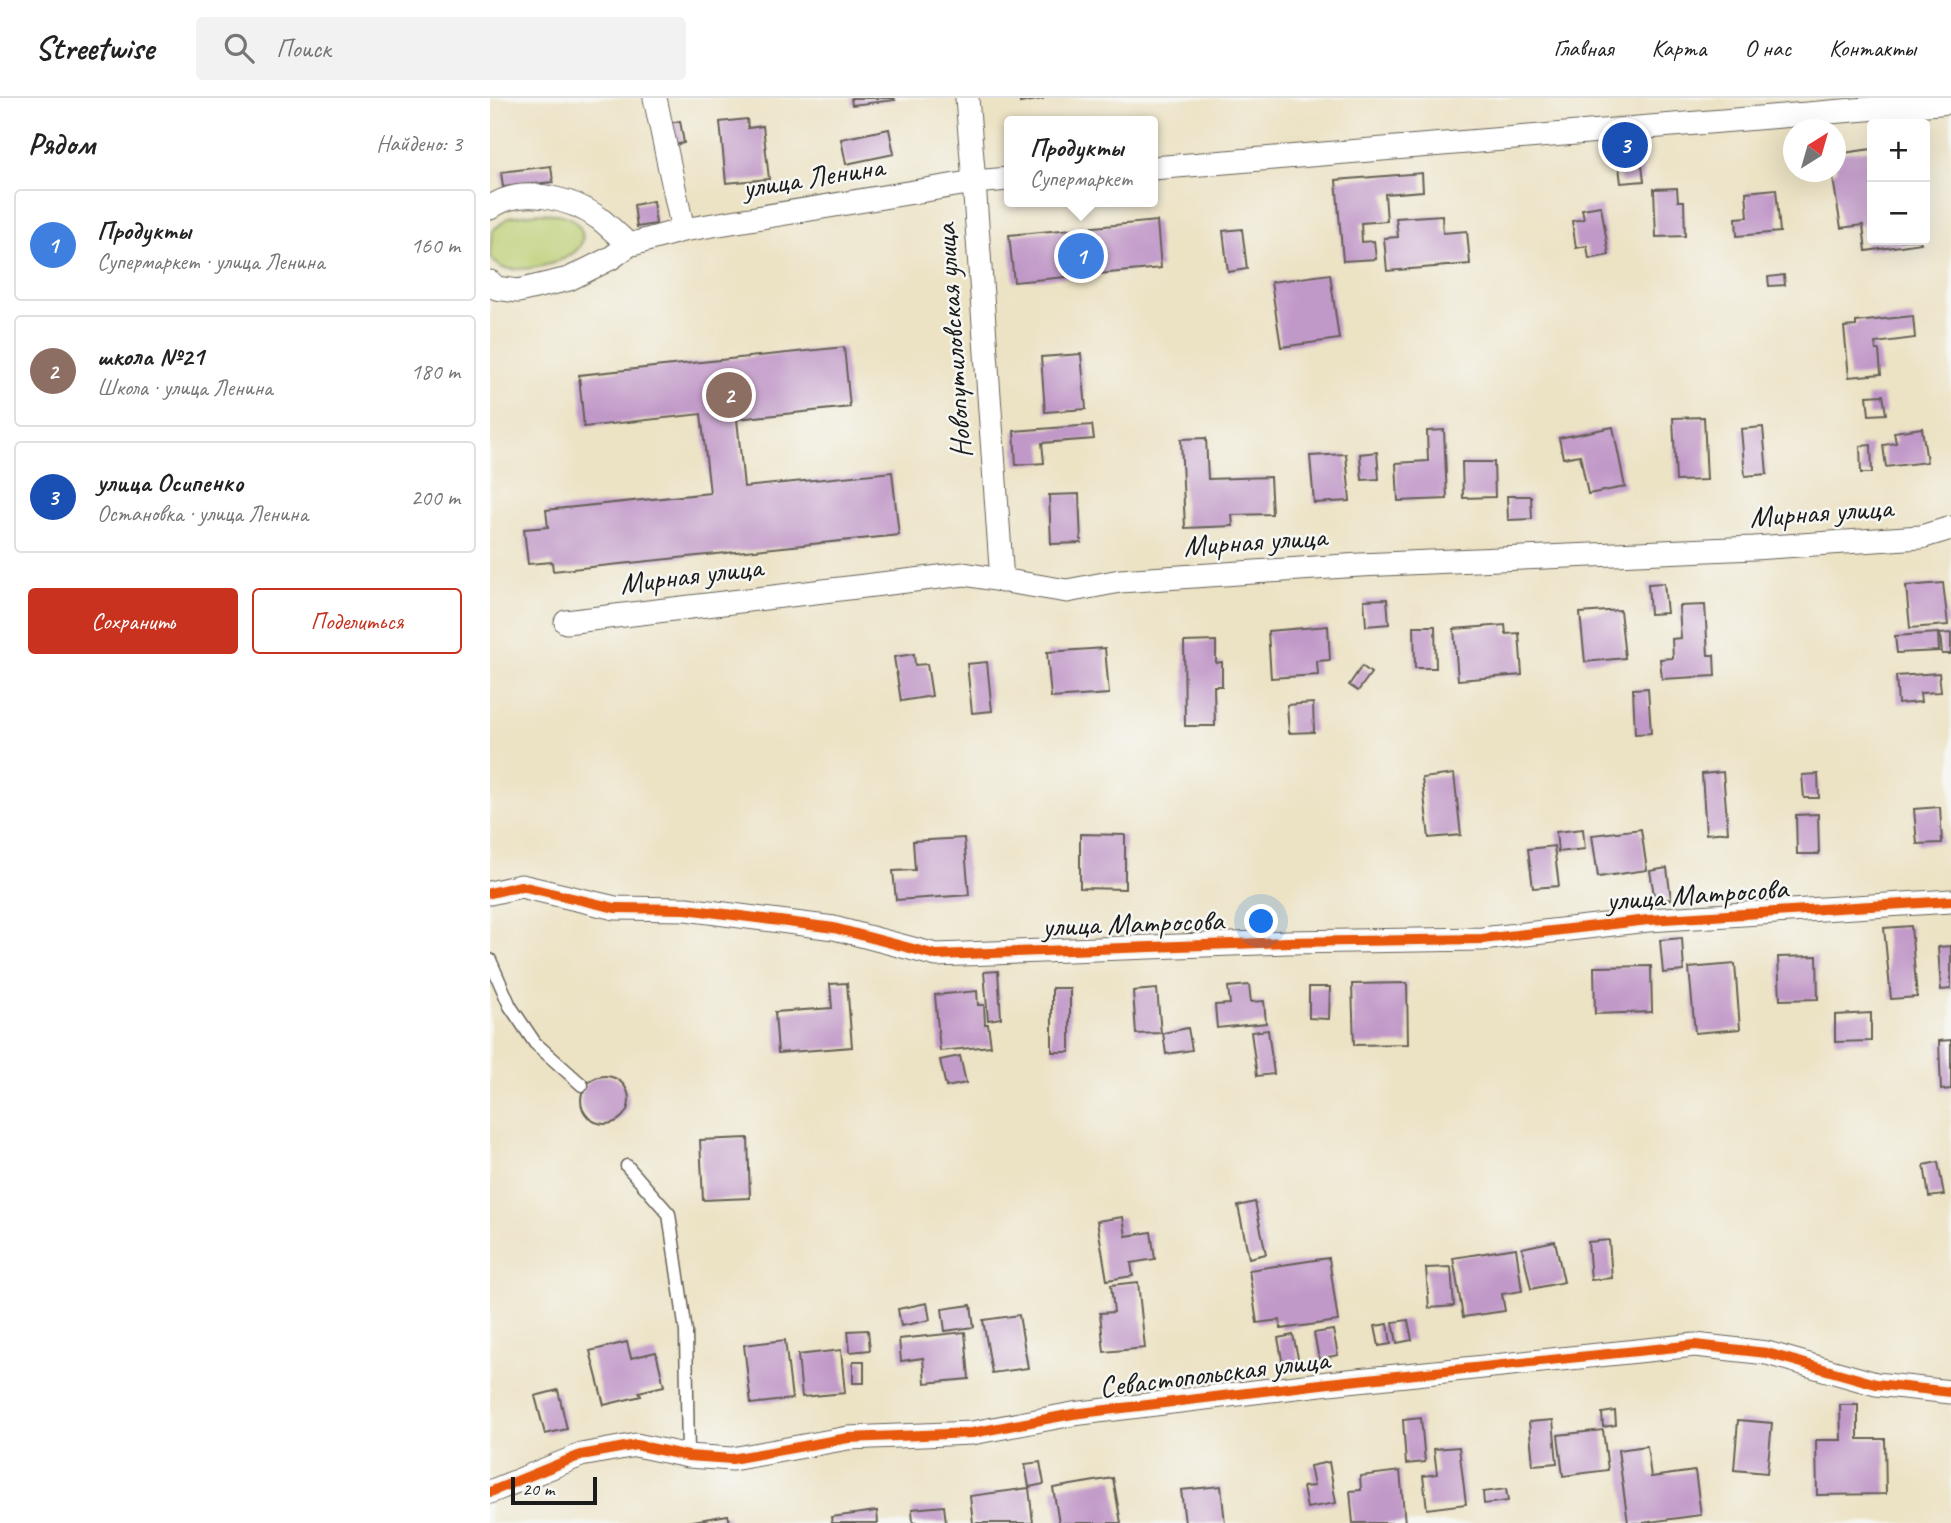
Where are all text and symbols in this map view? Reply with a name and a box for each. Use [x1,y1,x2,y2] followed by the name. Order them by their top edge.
[196,17,686,80] search box
[35,27,154,69] text: Streetwise
[220,29,258,67] icon: search
[276,32,331,65] text: Поиск
[1553,33,1614,63] text: Главная
[1652,33,1706,63] text: Карта
[1744,33,1791,63] text: О нас
[1829,33,1916,63] text: Контакты
[1004,116,1158,207] popup
[1602,119,1648,171] pin: 3
[1783,119,1846,182] north arrow
[1867,119,1930,245] map controls
[1867,119,1930,182] button: +
[28,125,95,163] text: Рядом
[376,129,462,158] text: Найдено: 3
[1030,131,1123,164] text: Продукты
[738,147,889,207] street label: улица Ленина
[1030,164,1132,193] text: Супермаркет
[1867,182,1930,245] button: −
[97,214,191,247] text: Продукты
[926,221,980,460] street label: Новопутиловская улица
[1058,230,1104,282] pin: 1
[48,231,58,260] text: 1
[411,231,460,260] text: 160 m
[97,247,324,276] text: Супермаркет · улица Ленина
[97,340,204,373] text: школа №21
[48,357,58,386] text: 2
[411,357,460,386] text: 180 m
[706,369,752,421] pin: 2
[97,373,273,402] text: Школа · улица Ленина
[97,466,243,499] text: улица Осипенко
[48,483,58,512] text: 3
[411,483,460,512] text: 200 m
[1748,488,1896,536] street label: Мирная улица
[97,499,308,528] text: Остановка · улица Ленина
[1182,517,1330,565] street label: Мирная улица
[618,547,767,603] street label: Мирная улица
[28,588,238,654] button: Сохранить
[252,588,462,654] button: Поделиться
[1603,869,1791,919] street label: улица Матросова
[1040,901,1226,945] street label: улица Матросова
[1244,904,1278,938] your location
[1097,1340,1334,1406] street label: Севастопольская улица
[511,1474,597,1506] scale bar
[522,1477,554,1501] text: 20 m

